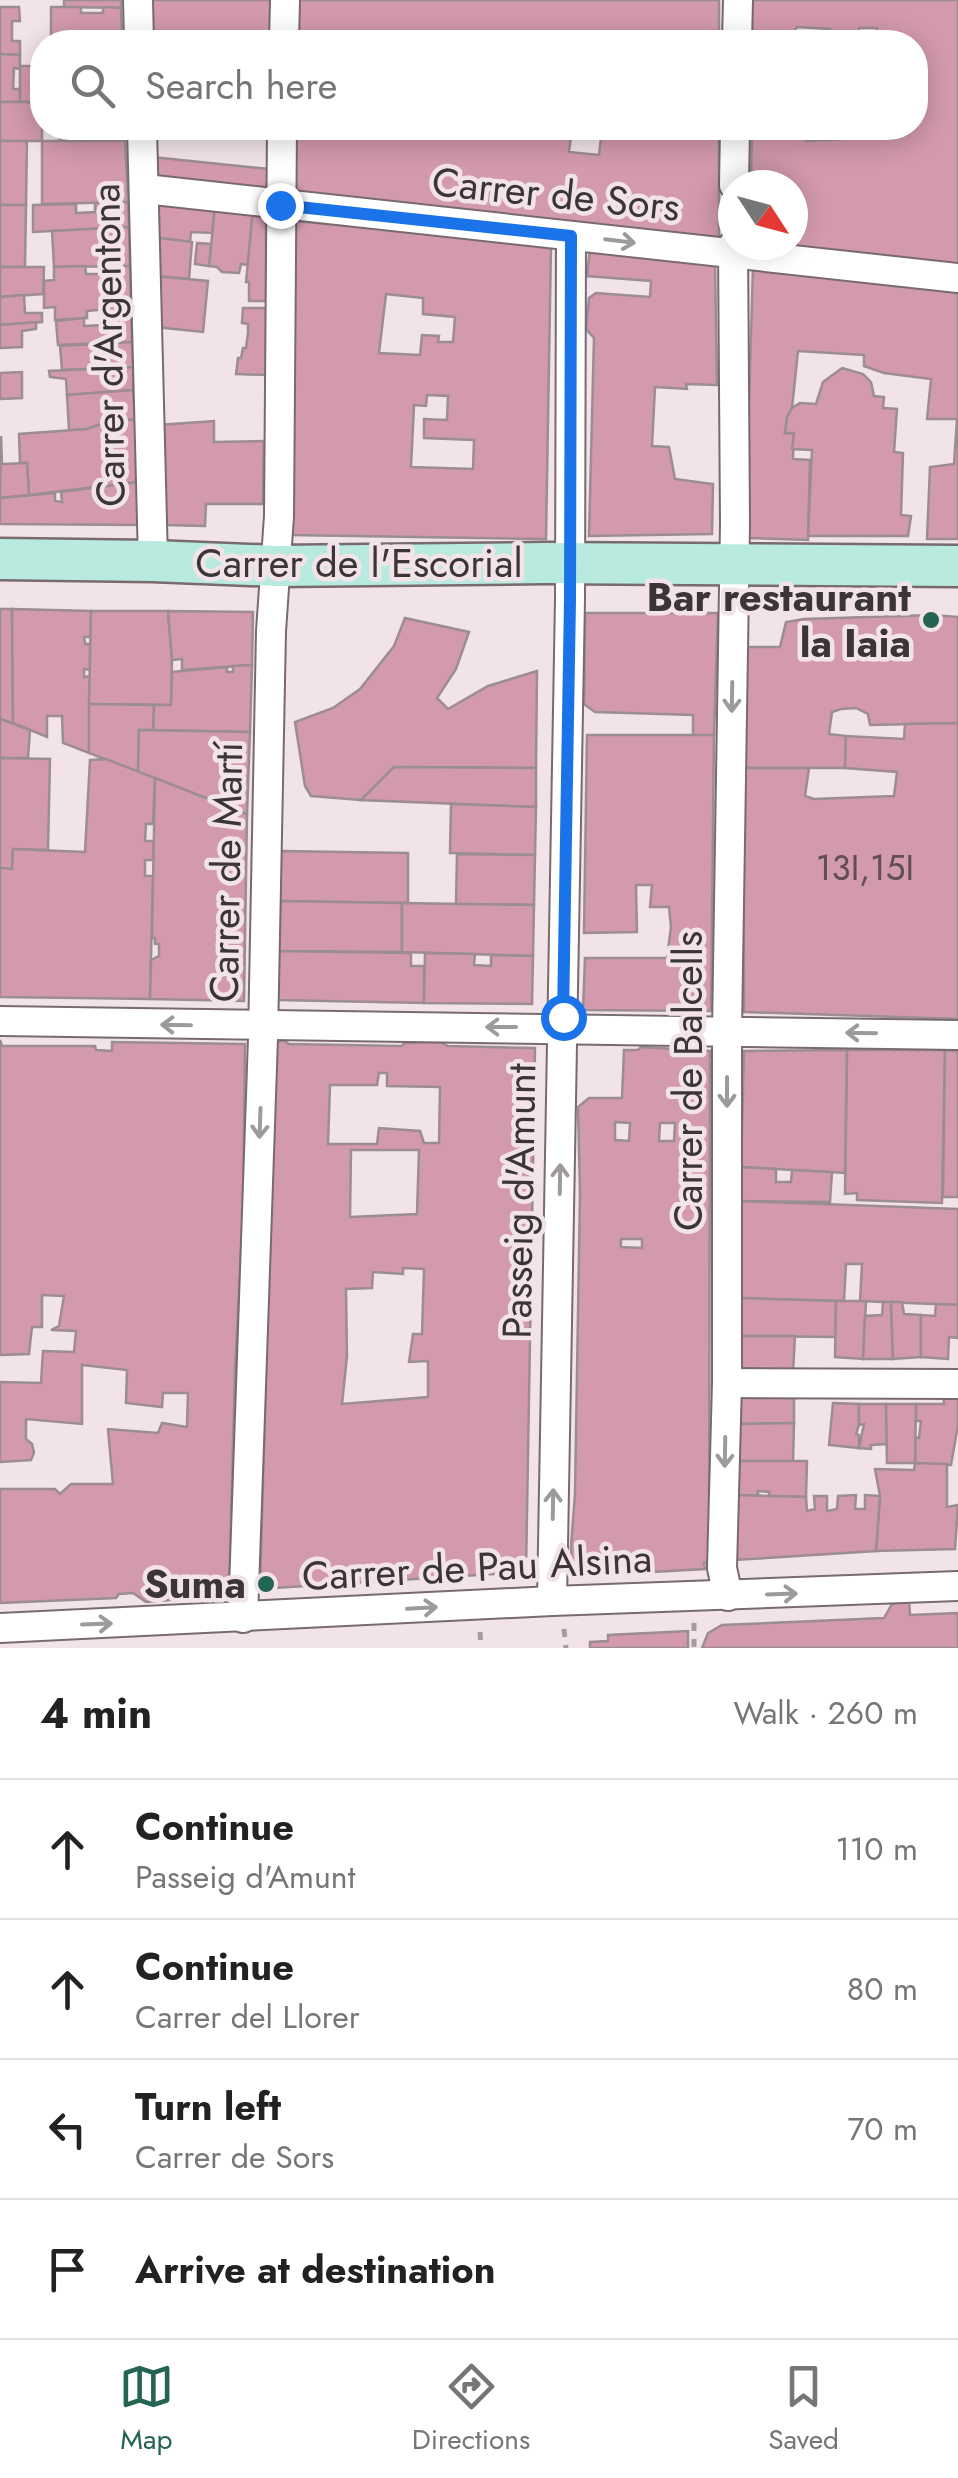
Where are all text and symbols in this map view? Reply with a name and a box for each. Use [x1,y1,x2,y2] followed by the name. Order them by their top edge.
[30,30,928,140] search box
[65,58,120,113] icon: search
[145,58,337,113] text: Search here
[429,152,683,236] street label: Carrer de Sors
[718,170,808,260] north arrow
[76,183,140,507] street label: Carrer d'Argentona
[258,183,304,229] route end
[603,232,636,251] one-way arrow
[195,534,523,592] street label: Carrer de l'Escorial
[646,568,911,672] place label: Bar restaurant la Iaia
[920,609,942,631] marker: Bar restaurant la Iaia
[723,681,742,713] one-way arrow
[195,740,257,1003] street label: Carrer de Martí
[816,843,914,893] house number: 13I,15I
[659,931,717,1231] street label: Carrer de Balcells
[541,995,587,1041] route start
[160,1016,192,1034] one-way arrow
[485,1018,518,1036] one-way arrow
[845,1024,878,1042] one-way arrow
[488,1062,550,1339] street label: Passeig d'Amunt
[718,1076,736,1108] one-way arrow
[250,1106,269,1138] one-way arrow
[550,1163,569,1195] one-way arrow
[716,1436,735,1468] one-way arrow
[544,1488,563,1520] one-way arrow
[300,1529,654,1605] street label: Carrer de Pau Alsina
[144,1555,246,1613] place label: Suma
[255,1573,277,1595] marker: Suma
[765,1584,797,1603] one-way arrow
[405,1598,438,1617] one-way arrow
[81,1615,113,1634] one-way arrow
[40,1683,152,1744] text: 4 min
[733,1690,918,1736] text: Walk · 260 m
[135,1799,294,1854] text: Continue
[40,1822,95,1877] icon: ahead
[835,1826,918,1872] text: 110 m
[135,1854,355,1900] text: Passeig d'Amunt
[135,1939,294,1994] text: Continue
[40,1962,95,2017] icon: ahead
[847,1966,918,2012] text: 80 m
[135,1994,360,2040] text: Carrer del Llorer
[135,2079,281,2134] text: Turn left
[40,2102,95,2157] icon: left
[847,2106,918,2152] text: 70 m
[135,2134,334,2180] text: Carrer de Sors
[40,2242,95,2297] icon: arrive
[135,2242,496,2297] text: Arrive at destination
[119,2359,174,2460] tab: Map
[412,2359,530,2460] tab: Directions
[768,2359,839,2460] tab: Saved

